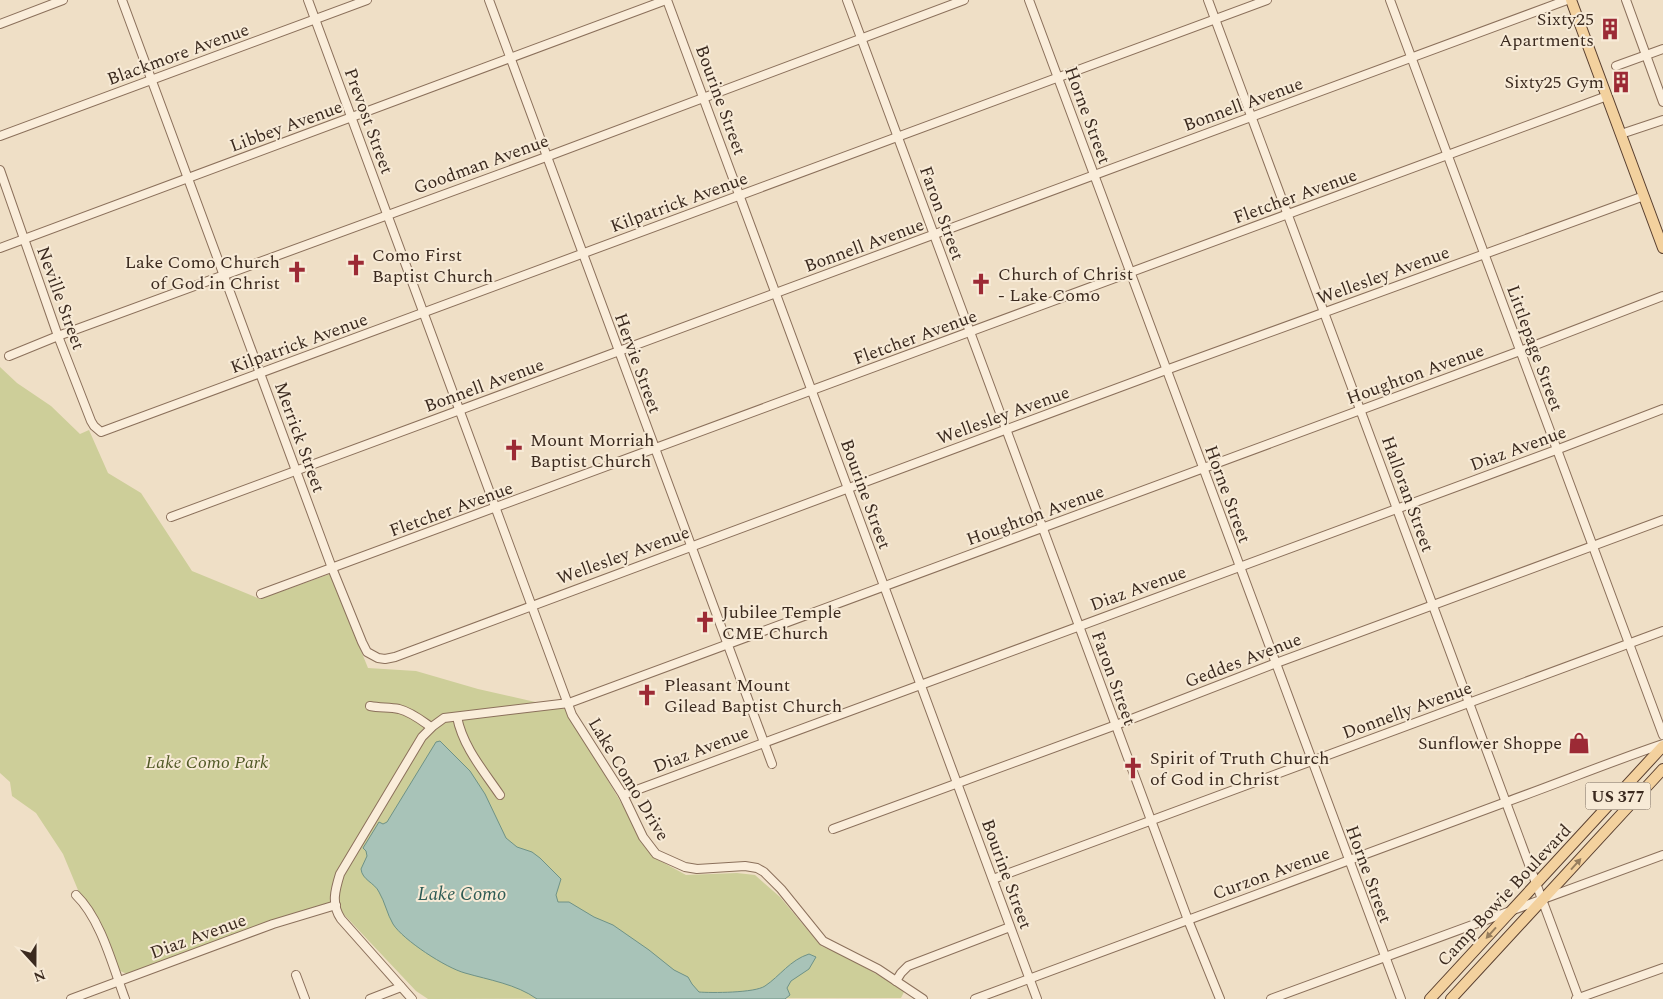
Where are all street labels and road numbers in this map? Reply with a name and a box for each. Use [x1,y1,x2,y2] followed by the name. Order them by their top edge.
[103,16,253,93] street label: Blackmore Avenue
[688,41,753,159] street label: Bourine Street
[1057,62,1118,168] street label: Horne Street
[337,64,400,178] street label: Prevost Street
[1179,70,1307,139] street label: Bonnell Avenue
[226,94,346,159] street label: Libbey Avenue
[410,127,553,201] street label: Goodman Avenue
[912,162,971,264] street label: Faron Street
[1229,162,1361,231] street label: Fletcher Avenue
[607,165,752,240] street label: Kilpatrick Avenue
[800,211,928,280] street label: Bonnell Avenue
[1313,239,1453,312] street label: Wellesley Avenue
[29,243,92,354] street label: Neville Street
[1499,281,1570,415] street label: Littlepage Street
[849,303,981,372] street label: Fletcher Avenue
[227,306,372,381] street label: Kilpatrick Avenue
[607,309,668,417] street label: Hervie Street
[1342,337,1488,412] street label: Houghton Avenue
[420,351,548,420] street label: Bonnell Avenue
[267,378,332,496] street label: Merrick Street
[933,379,1073,452] street label: Wellesley Avenue
[1466,419,1570,478] street label: Diaz Avenue
[1374,432,1441,556] street label: Halloran Street
[833,435,898,553] street label: Bourine Street
[1197,441,1258,547] street label: Horne Street
[385,475,517,544] street label: Fletcher Avenue
[962,478,1108,553] street label: Houghton Avenue
[553,519,693,592] street label: Wellesley Avenue
[1086,559,1190,618] street label: Diaz Avenue
[1181,626,1305,695] street label: Geddes Avenue
[1084,627,1143,729] street label: Faron Street
[1338,674,1476,746] street label: Donnelly Avenue
[581,712,676,846] street label: Lake Como Drive
[649,719,753,780] street label: Diaz Avenue
[1586,782,1650,809] road number: US 377
[974,815,1039,933] street label: Bourine Street
[1431,818,1578,973] street label: Camp Bowie Boulevard
[1338,821,1399,927] street label: Horne Street
[1209,840,1334,907] street label: Curzon Avenue
[146,907,250,966] street label: Diaz Avenue

